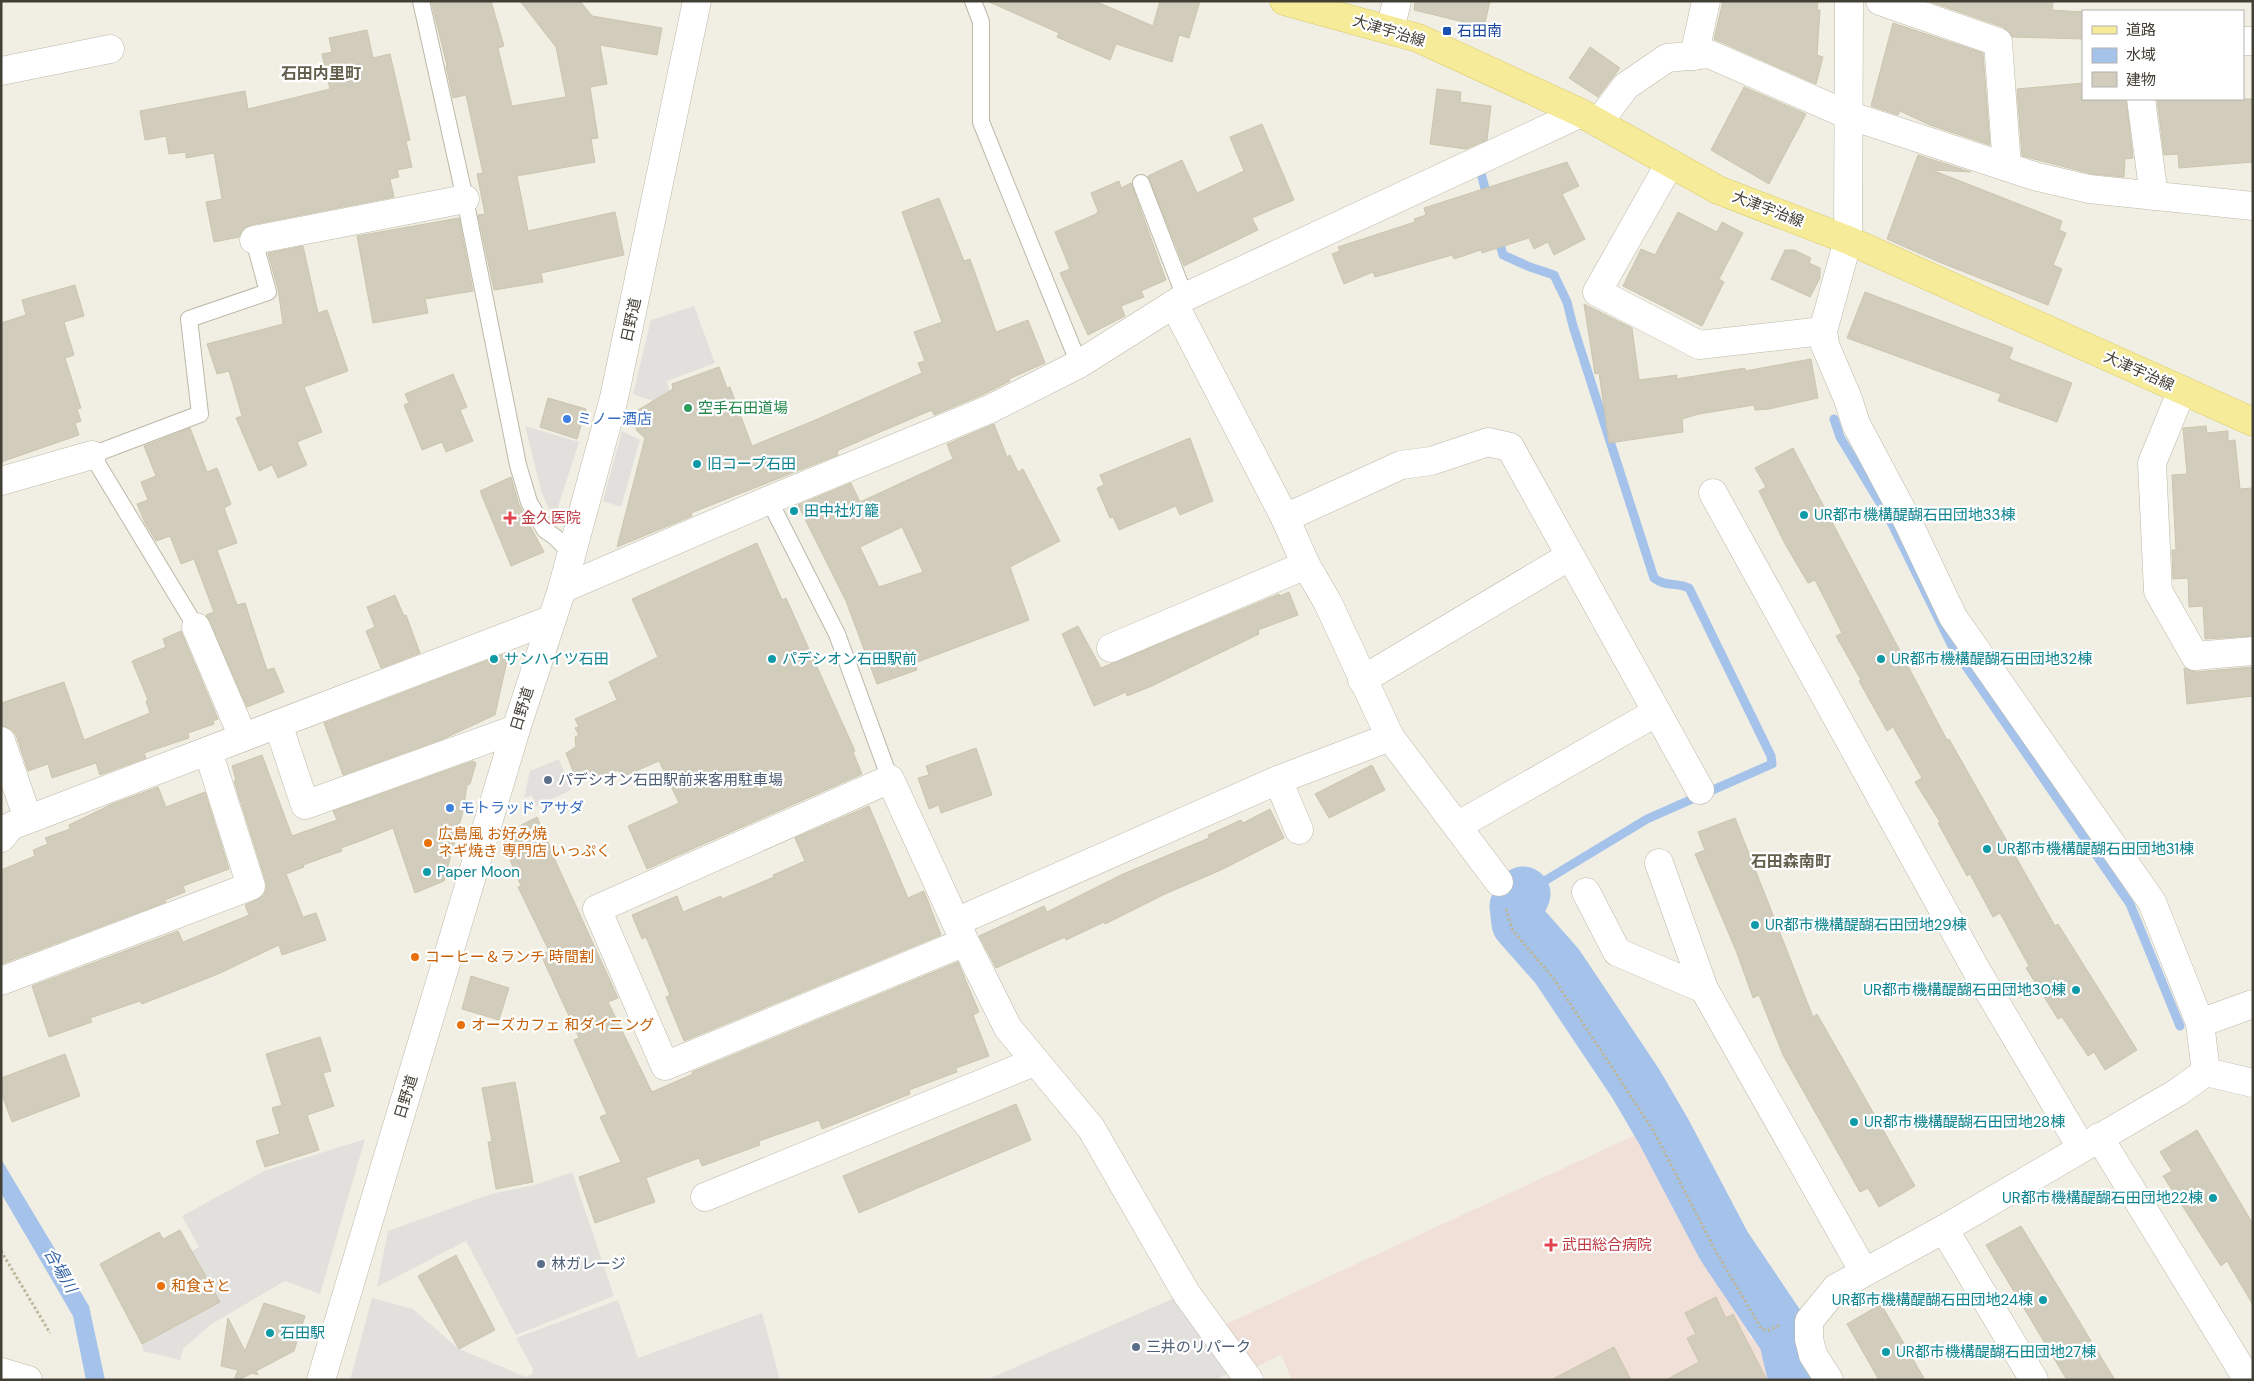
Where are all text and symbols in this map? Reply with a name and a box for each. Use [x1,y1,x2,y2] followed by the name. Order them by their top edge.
[1350,10,1428,52] street label: 大津宇治線
[2082,10,2244,100] legend
[2126,20,2156,40] text: 道路
[1457,21,1502,41] place label: 石田南
[1441,25,1453,37] marker: 石田南
[2126,45,2156,65] text: 水域
[281,63,361,84] district label: 石田内里町
[2126,70,2156,90] text: 建物
[1729,186,1807,232] street label: 大津宇治線
[617,296,645,344] street label: 日野道
[2101,347,2177,395] street label: 大津宇治線
[698,398,788,418] place label: 空手石田道場
[682,402,694,414] marker: 空手石田道場
[577,409,652,429] place label: ミノー酒店
[561,413,573,425] marker: ミノー酒店
[707,454,796,474] place label: 旧コープ石田
[691,458,703,470] marker: 旧コープ石田
[804,501,879,521] place label: 田中社灯籠
[788,505,800,517] marker: 田中社灯籠
[1814,505,2015,525] place label: UR都市機構醍醐石田団地33棟
[521,508,581,528] place label: 金久医院
[1798,509,1810,521] marker: UR都市機構醍醐石田団地33棟
[503,511,517,525] marker: 金久医院
[504,649,609,669] place label: サンハイツ石田
[782,649,917,669] place label: パデシオン石田駅前
[1891,649,2092,669] place label: UR都市機構醍醐石田団地32棟
[488,653,500,665] marker: サンハイツ石田
[766,653,778,665] marker: パデシオン石田駅前
[1875,653,1887,665] marker: UR都市機構醍醐石田団地32棟
[506,685,538,733] street label: 日野道
[558,770,783,790] place label: パデシオン石田駅前来客用駐車場
[542,774,554,786] marker: パデシオン石田駅前来客用駐車場
[460,798,584,818] place label: モトラッド アサダ
[444,802,456,814] marker: モトラッド アサダ
[438,824,611,861] place label: 広島風 お好み焼 ネギ焼き 専門店 いっぷく
[422,837,434,849] marker: 広島風 お好み焼 ネギ焼き 専門店 いっぷく
[1997,839,2194,859] place label: UR都市機構醍醐石田団地31棟
[1981,843,1993,855] marker: UR都市機構醍醐石田団地31棟
[1751,851,1831,872] district label: 石田森南町
[437,862,520,882] place label: Paper Moon
[421,866,433,878] marker: Paper Moon
[1765,915,1967,935] place label: UR都市機構醍醐石田団地29棟
[1749,919,1761,931] marker: UR都市機構醍醐石田団地29棟
[425,947,594,967] place label: コーヒー＆ランチ 時間割
[409,951,421,963] marker: コーヒー＆ランチ 時間割
[1863,980,2066,1000] place label: UR都市機構醍醐石田団地30棟
[2070,984,2082,996] marker: UR都市機構醍醐石田団地30棟
[471,1015,654,1035] place label: オーズカフェ 和ダイニング
[455,1019,467,1031] marker: オーズカフェ 和ダイニング
[390,1073,422,1121] street label: 日野道
[1864,1112,2065,1132] place label: UR都市機構醍醐石田団地28棟
[1848,1116,1860,1128] marker: UR都市機構醍醐石田団地28棟
[2002,1188,2203,1208] place label: UR都市機構醍醐石田団地22棟
[2207,1192,2219,1204] marker: UR都市機構醍醐石田団地22棟
[1562,1235,1652,1255] place label: 武田総合病院
[1544,1238,1558,1252] marker: 武田総合病院
[39,1244,83,1298] water label: 合場川
[551,1254,626,1274] place label: 林ガレージ
[535,1258,547,1270] marker: 林ガレージ
[171,1276,231,1296] place label: 和食さと
[155,1280,167,1292] marker: 和食さと
[1832,1290,2033,1310] place label: UR都市機構醍醐石田団地24棟
[2037,1294,2049,1306] marker: UR都市機構醍醐石田団地24棟
[280,1323,325,1343] place label: 石田駅
[264,1327,276,1339] marker: 石田駅
[1146,1337,1251,1357] place label: 三井のリパーク
[1130,1341,1142,1353] marker: 三井のリパーク
[1896,1342,2096,1362] place label: UR都市機構醍醐石田団地27棟
[1880,1346,1892,1358] marker: UR都市機構醍醐石田団地27棟

